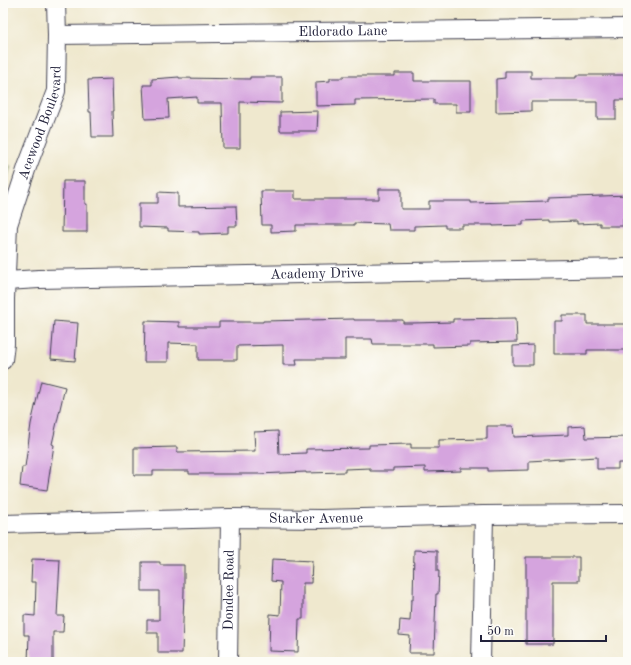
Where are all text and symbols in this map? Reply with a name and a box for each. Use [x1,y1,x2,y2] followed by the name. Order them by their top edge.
[298,24,388,39] street label: Eldorado Lane
[16,65,63,182] street label: Acewood Boulevard
[270,266,364,282] street label: Academy Drive
[269,511,363,526] street label: Starker Avenue
[221,550,237,630] street label: Dondee Road
[481,617,606,643] scale bar
[487,625,514,638] text: 50 m

